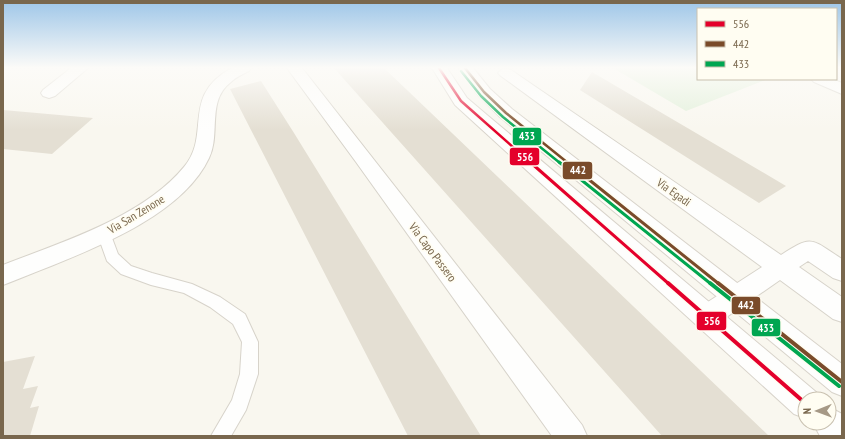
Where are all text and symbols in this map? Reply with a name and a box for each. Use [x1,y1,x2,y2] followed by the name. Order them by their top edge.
[697,8,837,80] legend
[733,16,749,31] text: 556
[733,36,749,51] text: 442
[733,56,749,71] text: 433
[512,127,542,146] line badge: 433
[519,129,535,143] text: 433
[509,147,540,166] line badge: 556
[517,150,533,164] text: 556
[562,161,593,180] line badge: 442
[570,163,586,177] text: 442
[653,174,694,209] street label: Via Egadi
[104,191,167,237] street label: Via San Zenone
[405,219,460,284] street label: Via Capo Passero
[731,296,761,315] line badge: 442
[738,298,754,312] text: 442
[696,311,727,331] line badge: 556
[704,314,720,328] text: 556
[751,318,781,337] line badge: 433
[758,321,774,335] text: 433
[797,391,837,431] north arrow
[800,408,814,414] text: N

